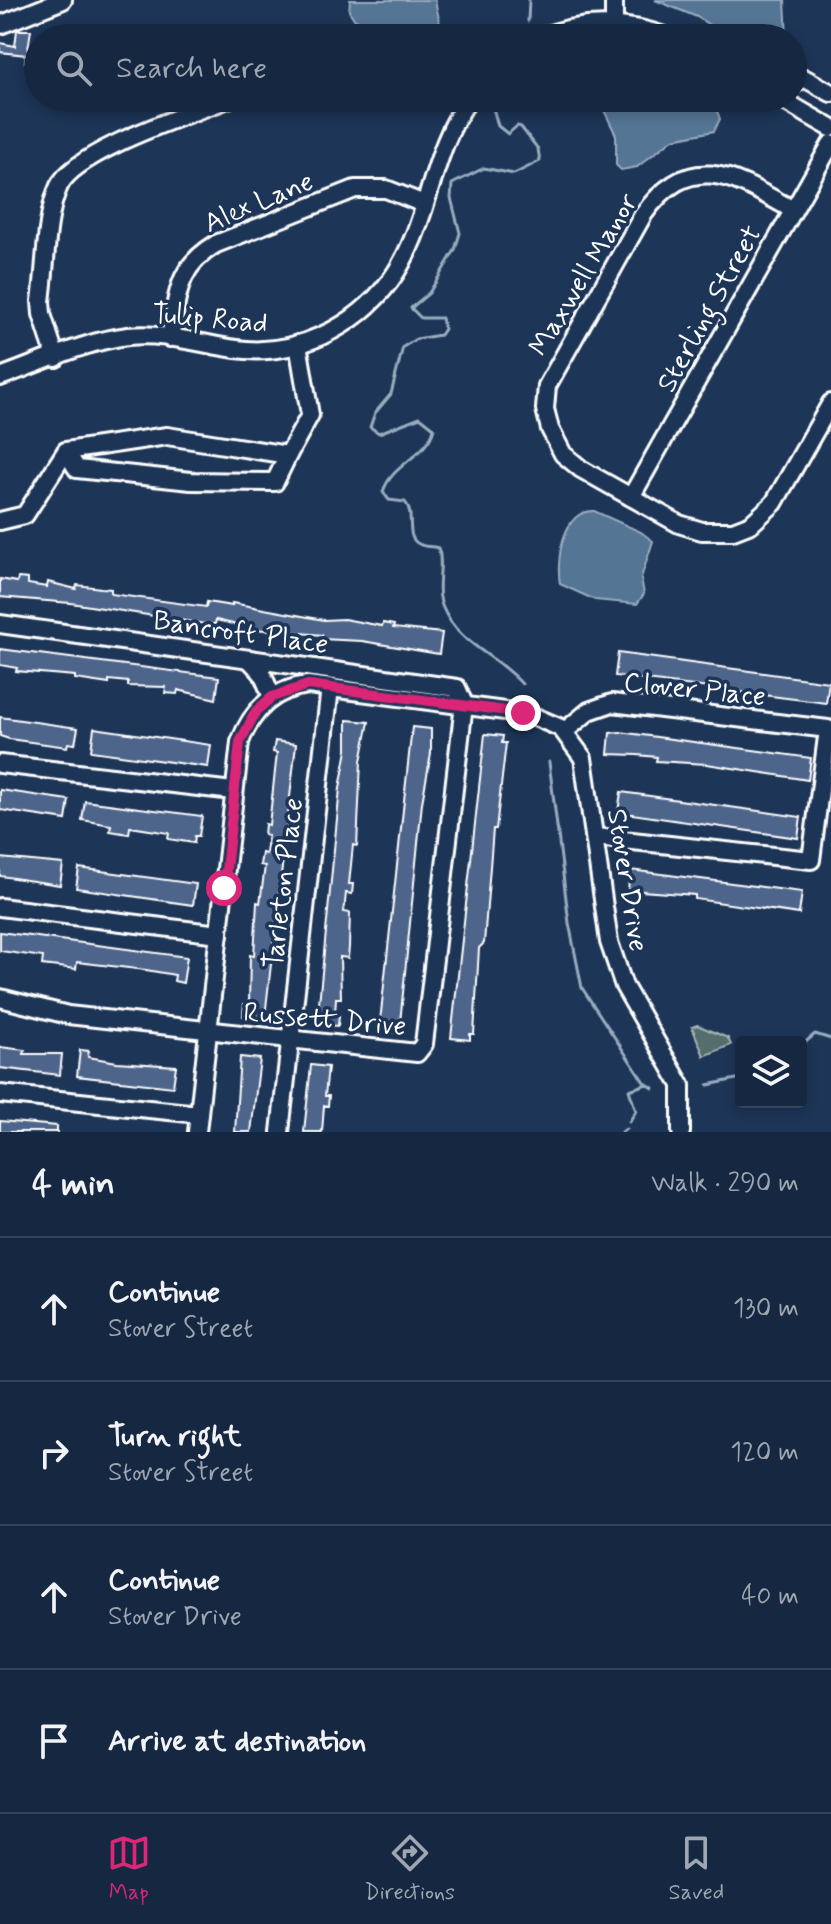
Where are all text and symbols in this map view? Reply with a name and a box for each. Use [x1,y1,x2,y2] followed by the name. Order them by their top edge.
[24,24,807,112] search box
[52,46,96,90] icon: search
[116,49,267,88] text: Search here
[199,164,319,243] street label: Alex Lane
[521,187,648,364] street label: Maxwell Manor
[649,219,774,401] street label: Sterling Street
[150,296,269,343] street label: Tulip Road
[151,603,331,664] street label: Bancroft Place
[622,665,768,716] street label: Clover Place
[505,695,541,731] route end
[256,796,313,971] street label: Tarleton Place
[597,806,656,954] street label: Stover Drive
[206,870,242,906] route start
[242,995,408,1046] street label: Russett Drive
[735,1036,807,1108] map controls
[735,1036,807,1108] button: layers
[32,1162,115,1207] text: 4 min
[651,1167,799,1201] text: Walk · 290 m
[108,1273,220,1312] text: Continue
[32,1287,76,1331] icon: ahead
[733,1292,799,1326] text: 130 m
[108,1312,253,1346] text: Stover Street
[108,1417,241,1456] text: Turn right
[32,1431,76,1475] icon: right
[730,1436,799,1470] text: 120 m
[108,1456,253,1490] text: Stover Street
[108,1561,220,1600] text: Continue
[32,1575,76,1619] icon: ahead
[741,1580,799,1614] text: 40 m
[108,1600,242,1634] text: Stover Drive
[32,1719,76,1763] icon: arrive
[108,1722,366,1761] text: Arrive at destination
[107,1831,151,1907] tab: Map
[364,1831,455,1907] tab: Directions
[669,1831,724,1907] tab: Saved

